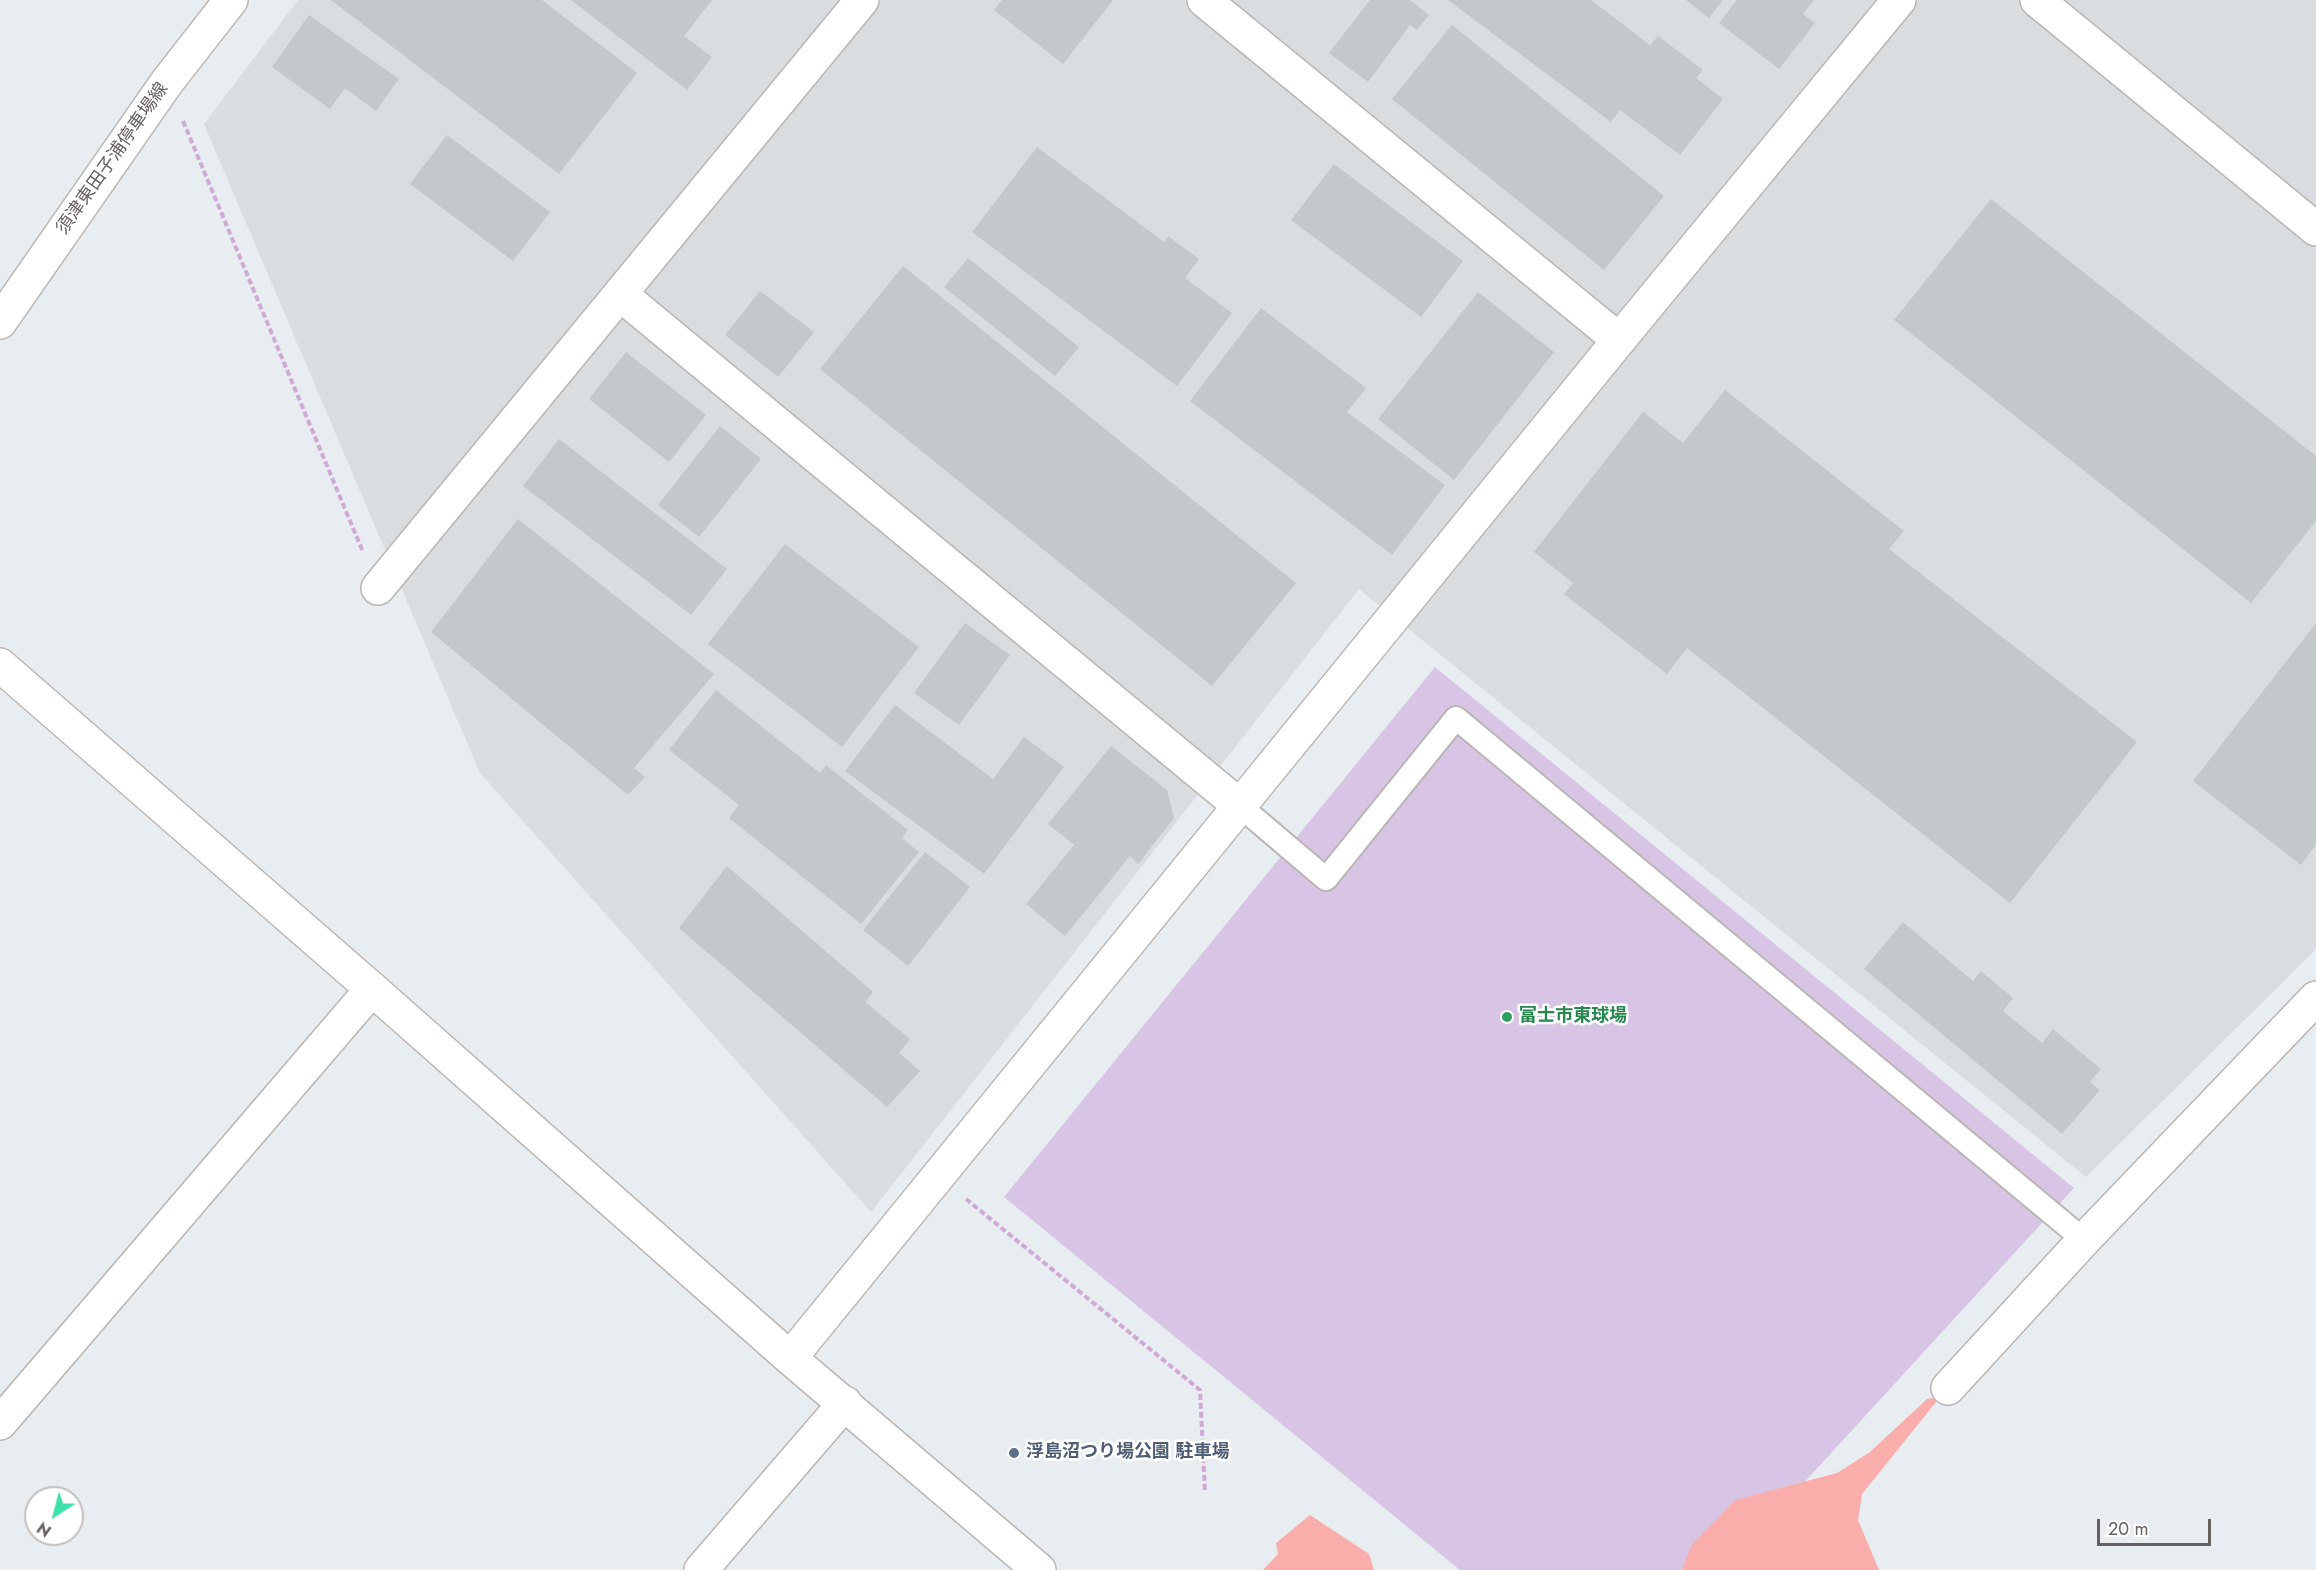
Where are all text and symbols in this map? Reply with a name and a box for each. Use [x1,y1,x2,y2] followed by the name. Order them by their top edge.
[53,79,173,239] street label: 須津東田子浦停車場線
[1519,1006,1627,1028] place label: 富士市東球場
[1500,1010,1514,1024] marker: 富士市東球場
[1026,1442,1229,1464] place label: 浮島沼つり場公園 駐車場
[1007,1446,1021,1460] marker: 浮島沼つり場公園 駐車場
[24,1486,84,1546] north arrow
[2100,1507,2214,1545] scale bar
[32,1516,56,1542] text: N
[2108,1516,2148,1542] text: 20 m

